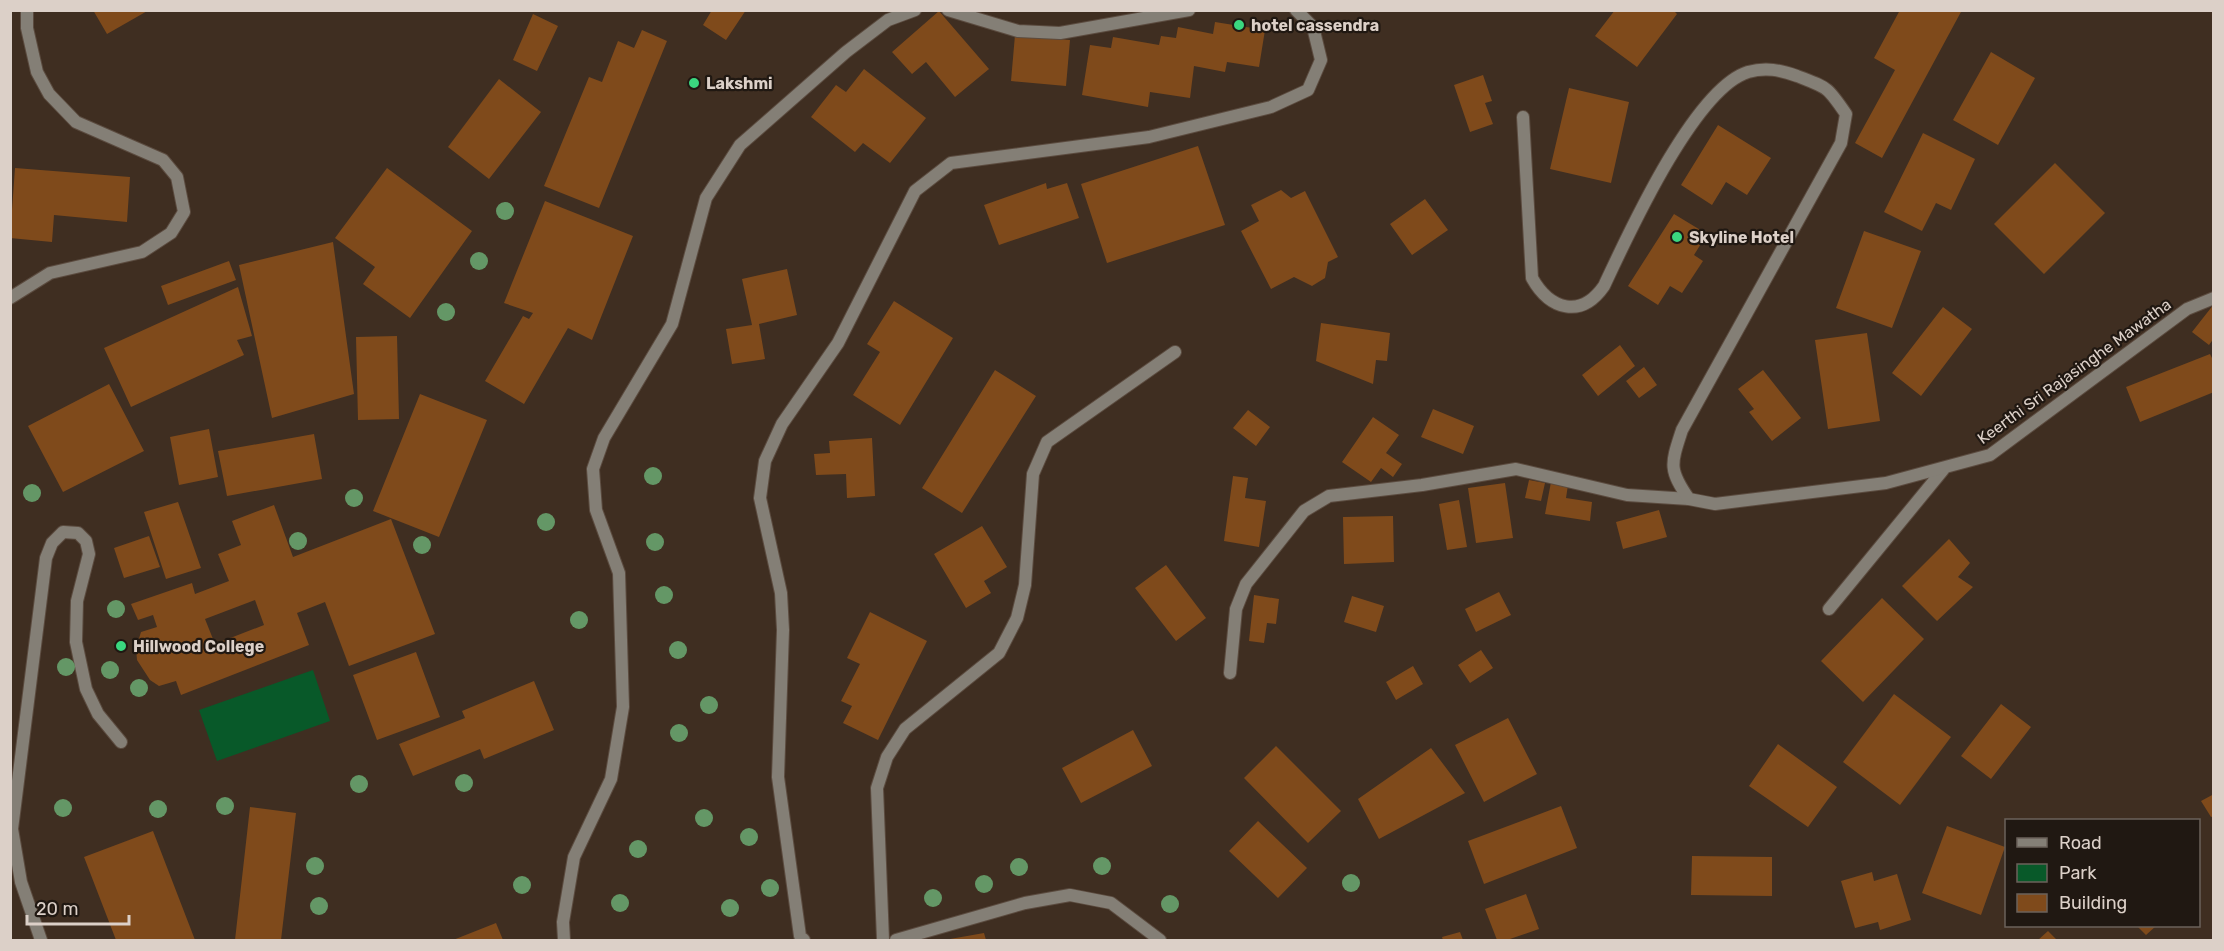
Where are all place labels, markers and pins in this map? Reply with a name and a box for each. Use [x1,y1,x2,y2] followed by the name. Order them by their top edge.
[1251,16,1379,35] place label: hotel cassendra
[1232,18,1246,32] marker: hotel cassendra
[706,74,773,93] place label: Lakshmi
[687,76,701,90] marker: Lakshmi
[1689,228,1794,247] place label: Skyline Hotel
[1670,230,1684,244] marker: Skyline Hotel
[133,637,264,656] place label: Hillwood College
[114,639,128,653] marker: Hillwood College

